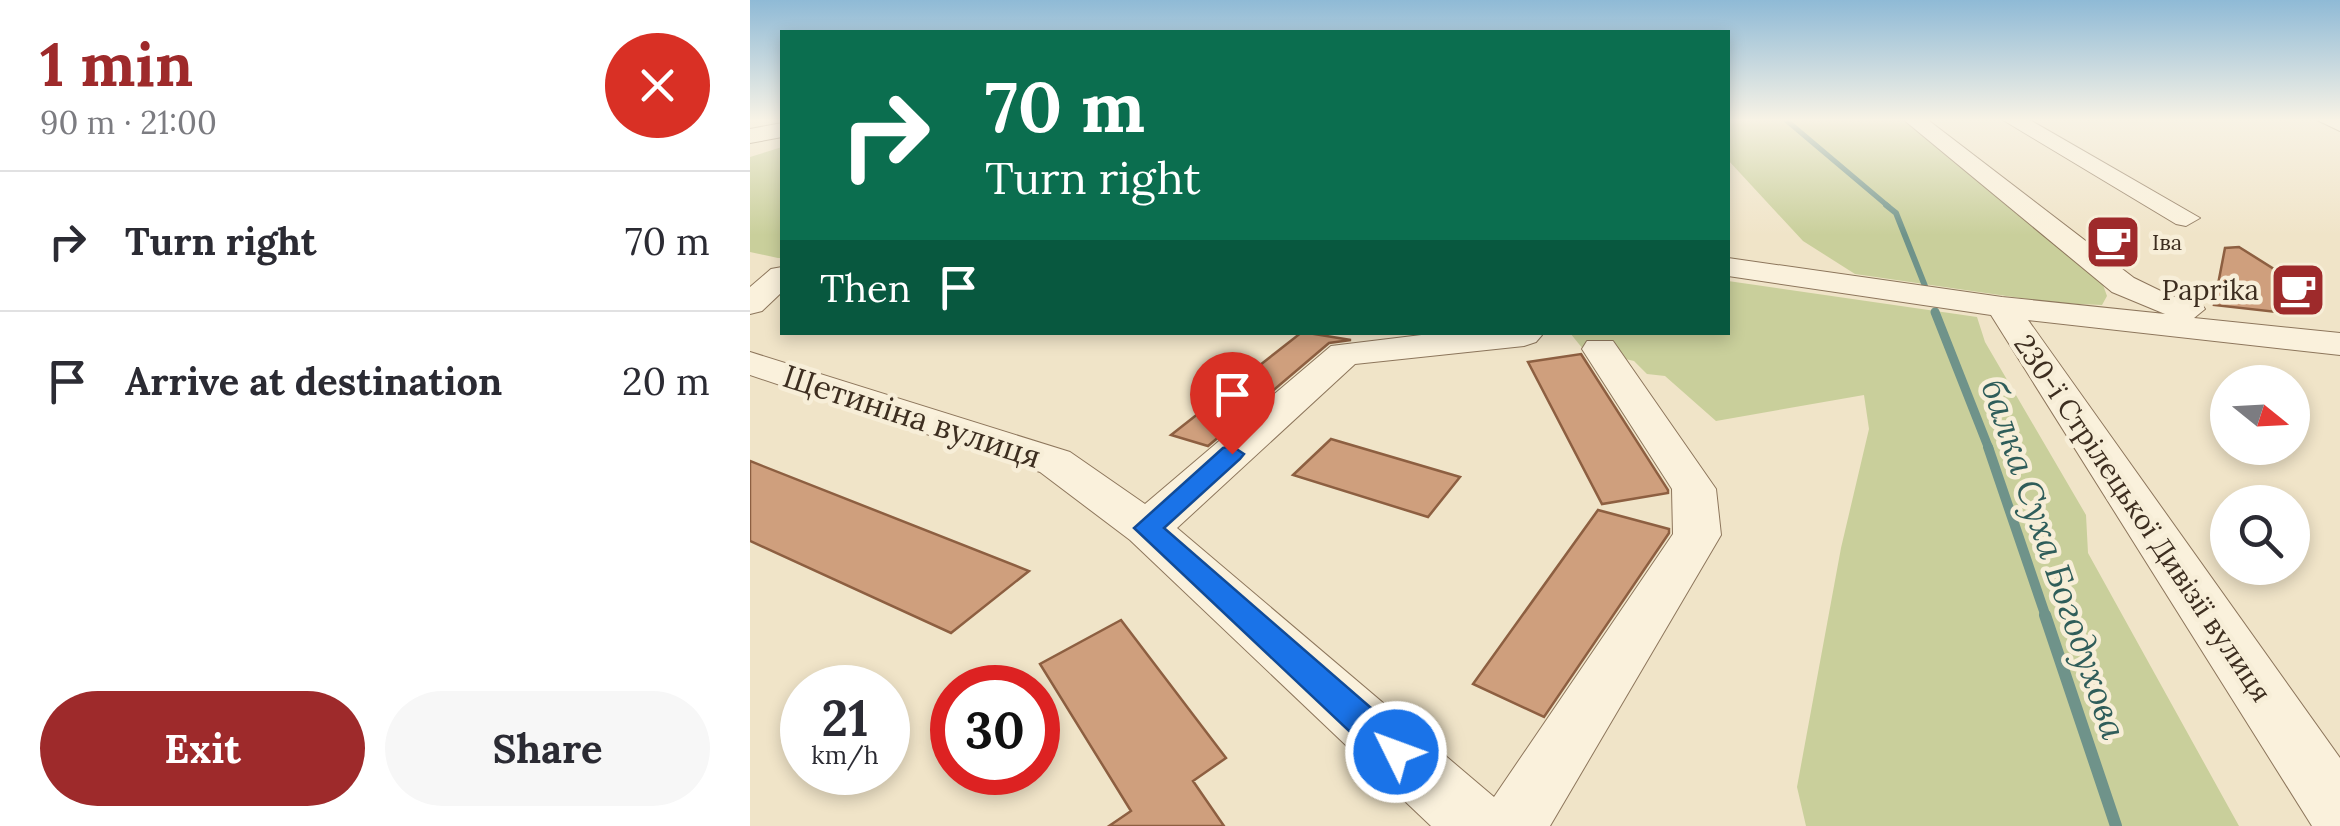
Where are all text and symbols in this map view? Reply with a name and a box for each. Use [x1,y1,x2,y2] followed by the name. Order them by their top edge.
[40,26,193,102] text: 1 min
[605,33,710,138] button: close
[985,62,1145,151] text: 70 m
[820,70,950,200] icon: right
[40,102,217,143] text: 90 m · 21:00
[985,149,1201,206] text: Turn right
[2083,212,2143,272] cafe icon: Іва
[40,214,95,269] icon: right
[125,217,316,265] text: Turn right
[625,217,710,265] text: 70 m
[2152,228,2182,256] place label: Іва
[931,260,986,315] icon: arrive
[2268,260,2328,320] cafe icon: Paprika
[820,264,911,312] text: Then
[2162,272,2259,308] place label: Paprika
[2006,327,2280,709] street label: 230-ї Стрілецької Дивізії вулиця
[1190,352,1275,455] pin
[40,354,95,409] icon: arrive
[778,355,1046,477] street label: Щетиніна вулиця
[125,357,502,405] text: Arrive at destination
[622,357,710,405] text: 20 m
[2210,365,2310,465] north arrow
[2210,365,2310,585] map controls
[1205,367,1260,422] icon: arrive
[1971,373,2137,746] water label: балка Суха Богодухова
[2210,485,2310,585] button: search
[930,665,1060,795] speed limit sign: 30
[822,686,868,750] text: 21
[40,691,365,806] button: Exit
[385,691,710,806] button: Share
[1344,700,1448,804] position arrow
[811,739,879,771] text: km/h

